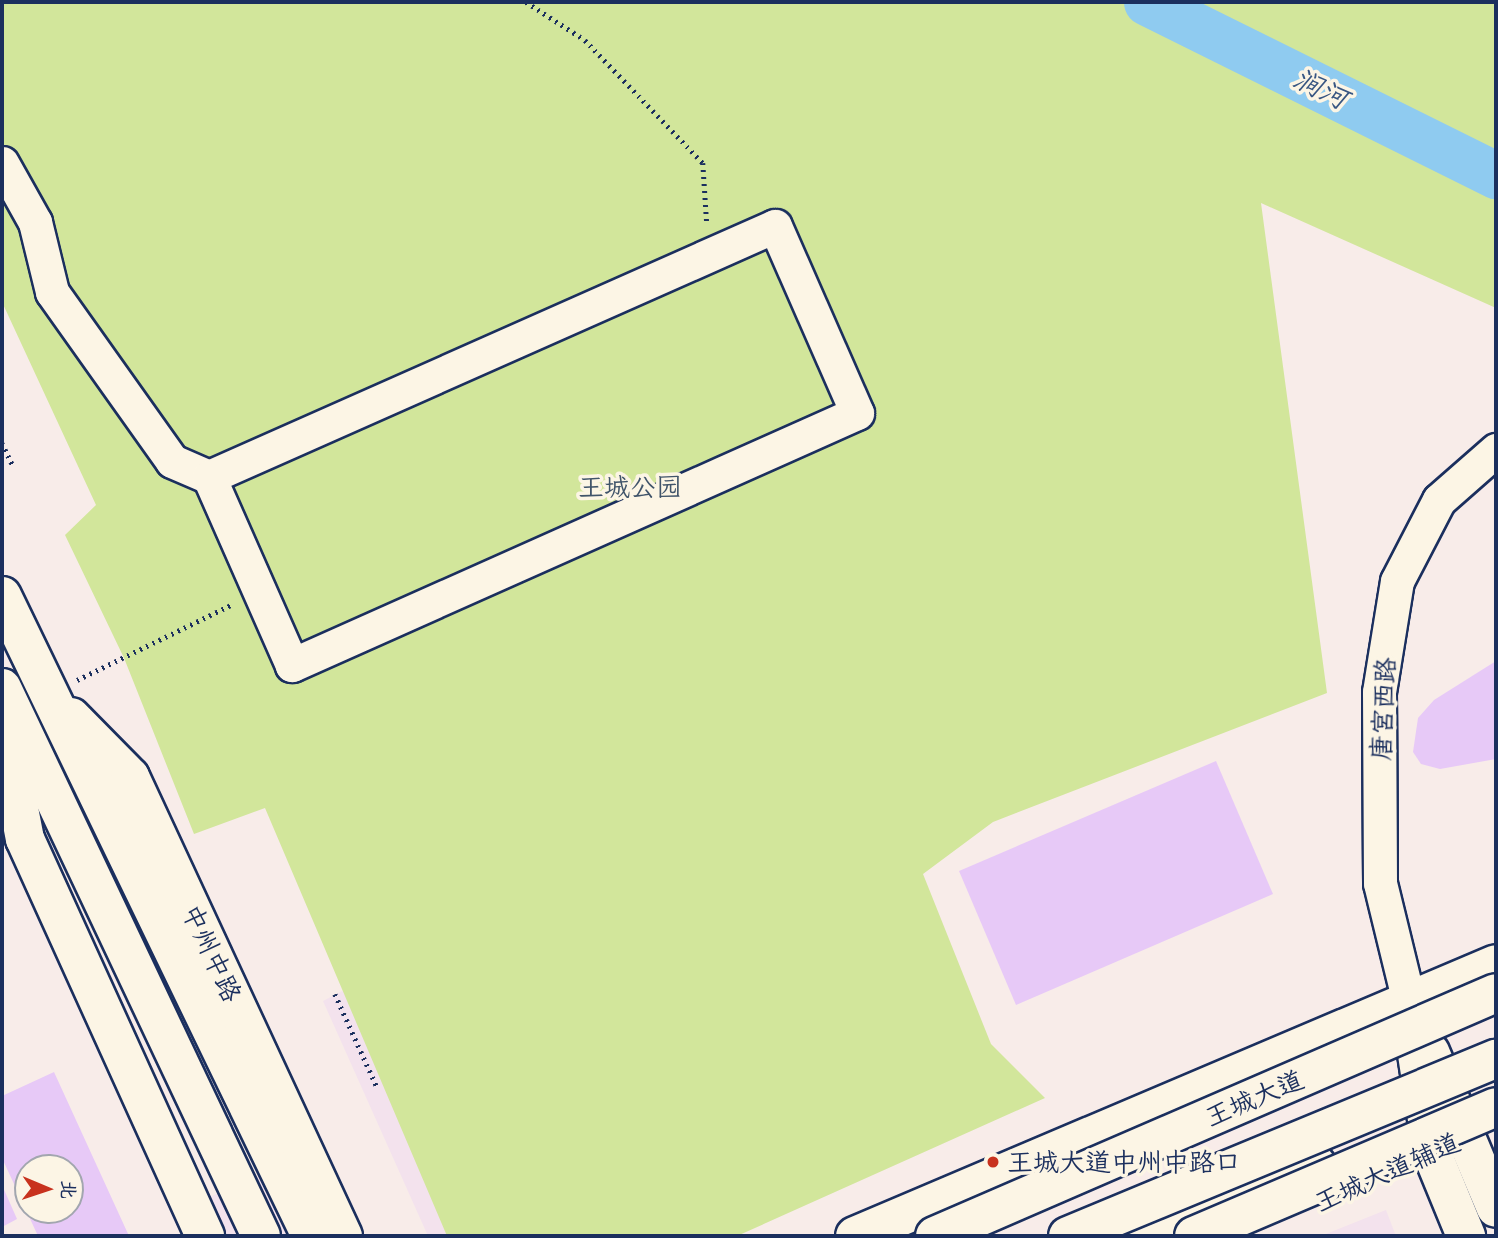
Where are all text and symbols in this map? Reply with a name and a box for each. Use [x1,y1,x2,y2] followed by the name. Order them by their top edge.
[1288,61,1354,115] water label: 涧河
[578,471,682,503] park label: 王城公园
[1365,656,1401,762] street label: 唐宫西路
[176,899,248,1007] street label: 中州中路
[1200,1063,1308,1133] street label: 王城大道
[1309,1126,1465,1218] street label: 王城大道辅道
[1007,1146,1241,1178] place label: 王城大道中州中路口
[14,1154,84,1224] north arrow
[985,1154,1001,1170] marker: 王城大道中州中路口
[56,1180,81,1200] text: 北

